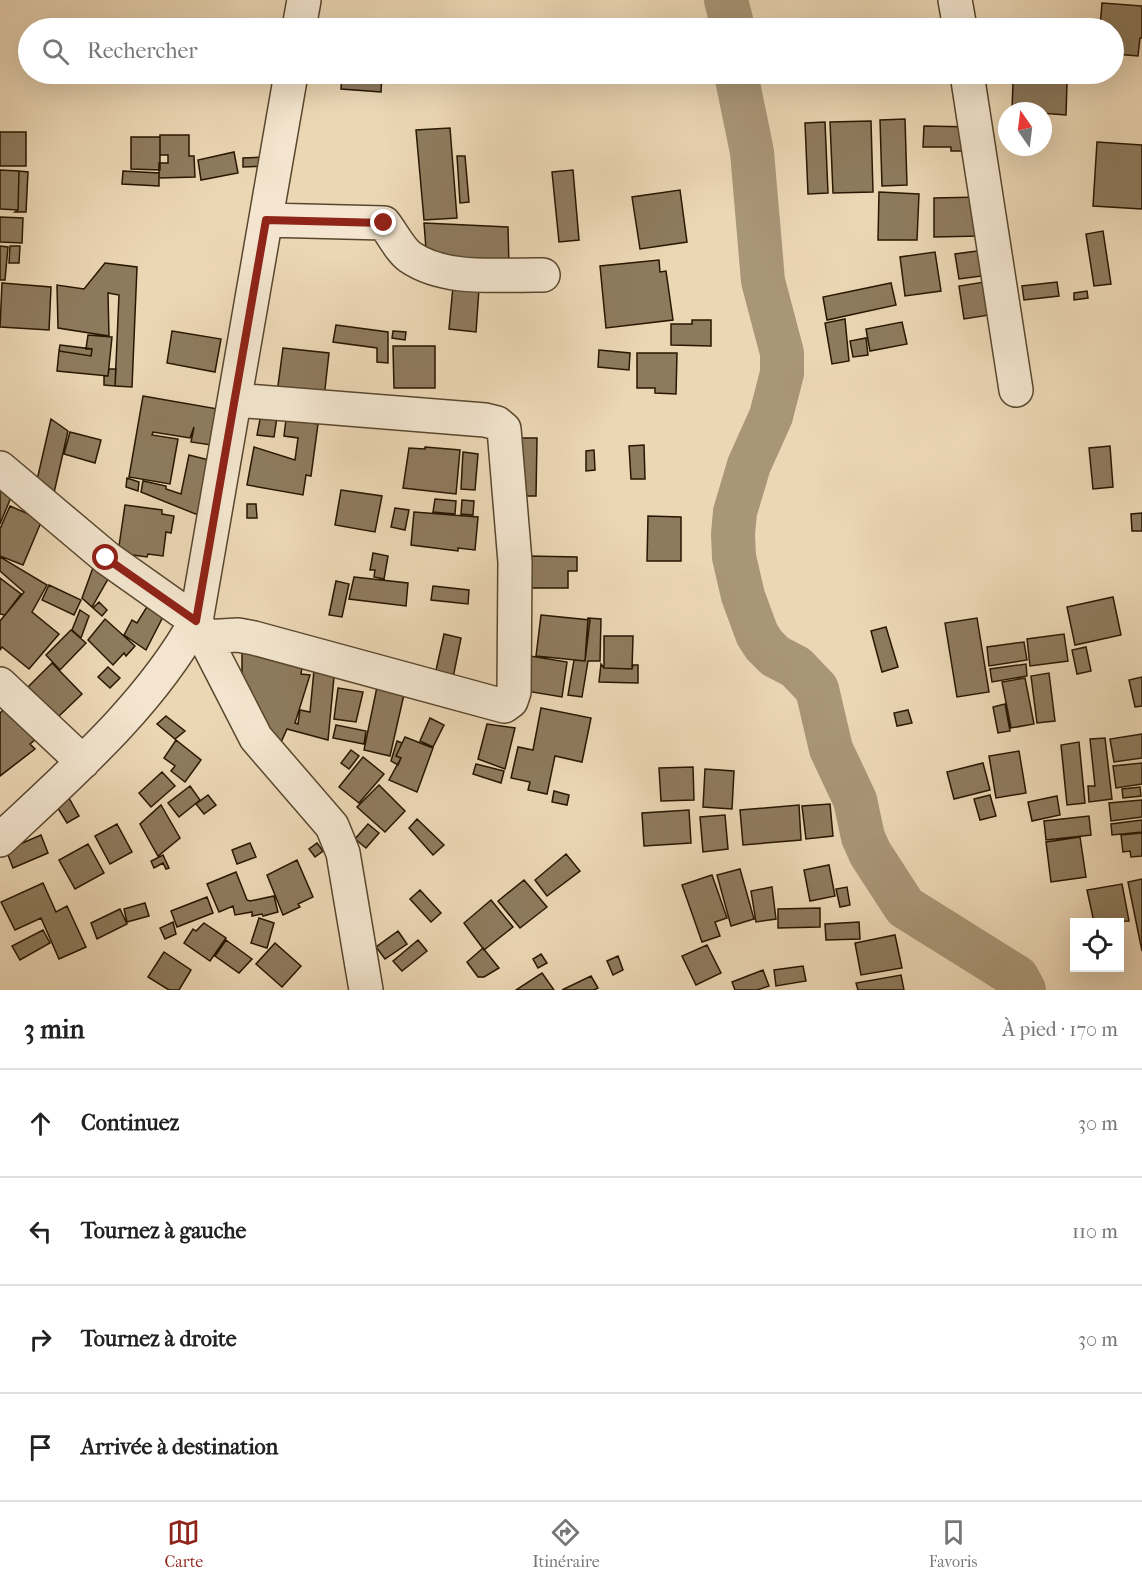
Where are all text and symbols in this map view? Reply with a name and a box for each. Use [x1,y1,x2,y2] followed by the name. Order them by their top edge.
[18,18,1124,84] search box
[39,35,72,68] icon: search
[87,38,198,64] text: Rechercher
[998,102,1052,156] north arrow
[370,209,396,235] route end
[92,544,118,570] route start
[1070,918,1124,972] map controls
[1070,918,1124,972] button: locate
[24,1014,85,1045] text: 3 min
[1002,1018,1118,1041] text: À pied · 170 m
[24,1107,57,1140] icon: ahead
[81,1110,179,1136] text: Continuez
[1078,1112,1118,1135] text: 30 m
[24,1215,57,1248] icon: left
[81,1218,246,1244] text: Tournez à gauche
[1072,1220,1118,1243] text: 110 m
[24,1323,57,1356] icon: right
[81,1326,237,1352] text: Tournez à droite
[1078,1328,1118,1351] text: 30 m
[24,1431,57,1464] icon: arrive
[81,1434,278,1460] text: Arrivée à destination
[165,1516,203,1571] tab: Carte
[532,1516,600,1571] tab: Itinéraire
[929,1516,977,1571] tab: Favoris

